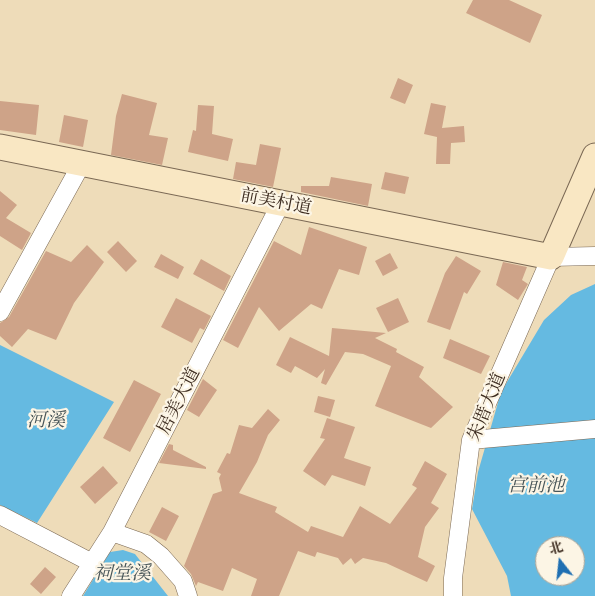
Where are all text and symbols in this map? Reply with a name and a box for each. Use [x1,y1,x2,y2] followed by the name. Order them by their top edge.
[239,185,313,219] street label: 前美村道
[153,364,205,438] street label: 居美大道
[464,370,510,444] street label: 朱厝大道
[27,410,65,432] water label: 河溪
[508,475,564,497] water label: 宫前池
[535,536,585,586] north arrow
[547,537,565,558] text: 北
[94,563,150,585] water label: 祠堂溪

